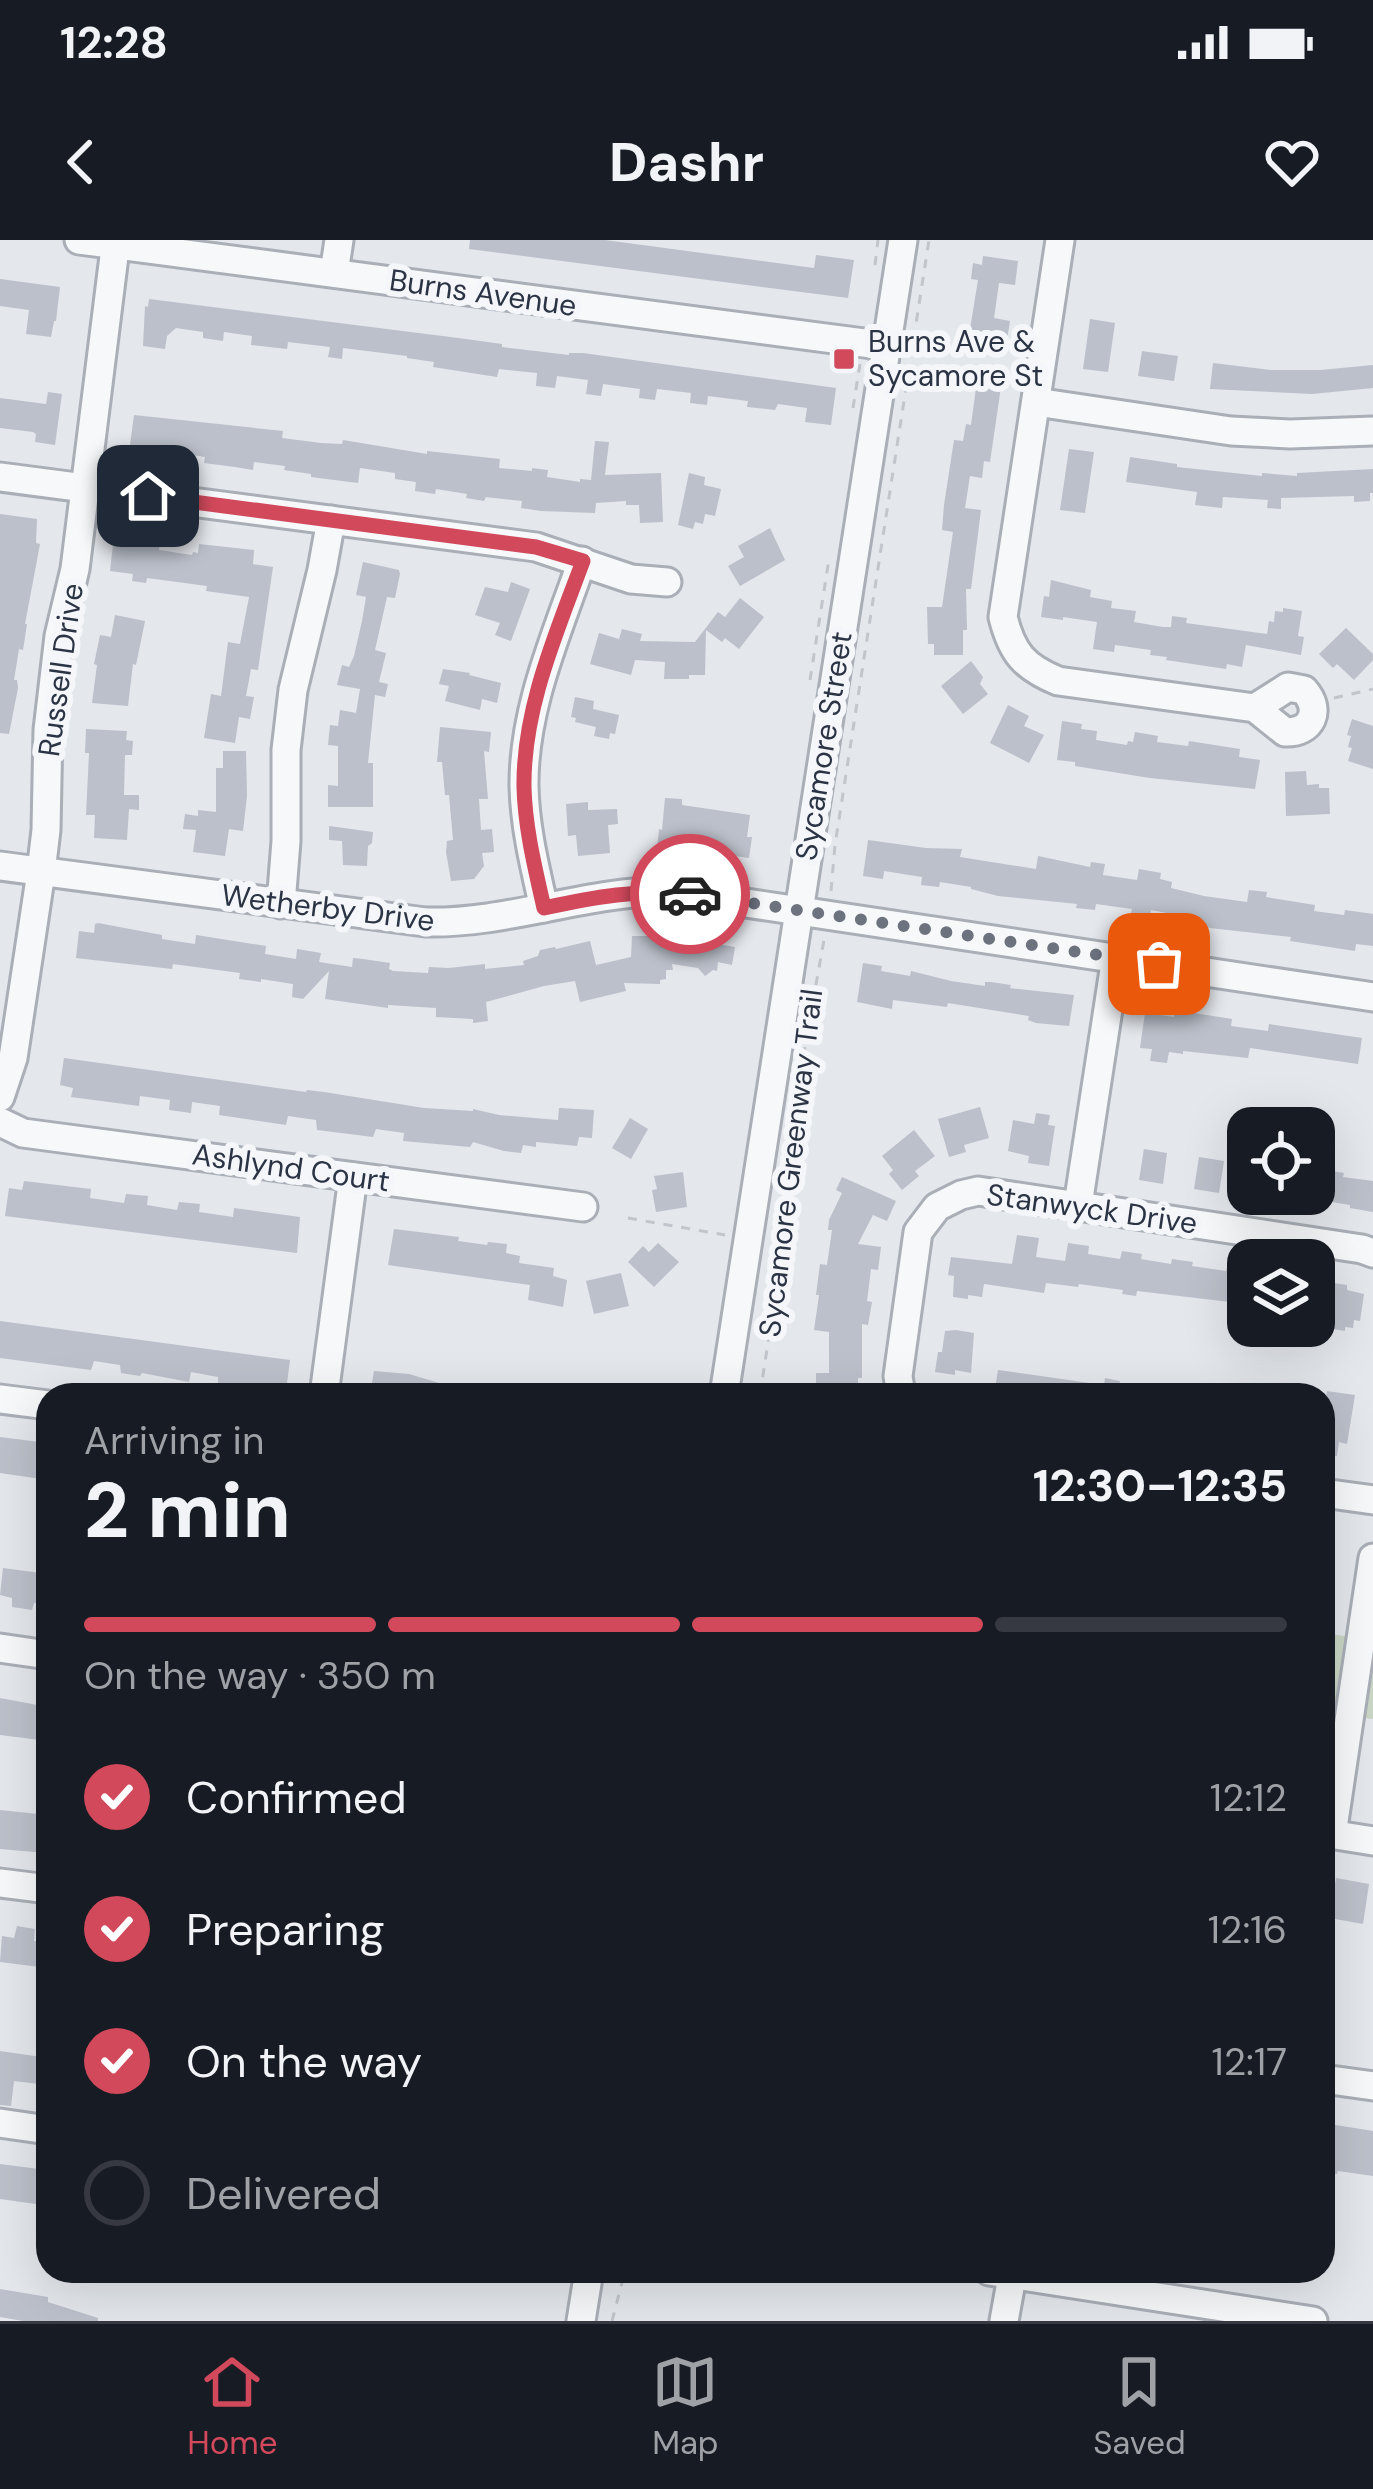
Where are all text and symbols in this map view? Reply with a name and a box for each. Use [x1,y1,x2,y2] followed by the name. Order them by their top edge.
[60,13,168,72] text: 12:28
[609,127,764,198] text: Dashr
[48,129,114,195] icon: back
[1259,129,1325,195] icon: heart
[387,260,579,325] street label: Burns Avenue
[868,322,1043,395] place label: Burns Ave & Sycamore St
[831,346,857,372] marker: Burns Ave & Sycamore St
[97,445,199,547] pin
[115,463,181,529] icon: home
[29,581,92,759] street label: Russell Drive
[786,629,861,863] street label: Sycamore Street
[630,834,750,954] courier
[657,861,723,927] icon: car
[219,875,437,940] street label: Wetherby Drive
[1108,913,1210,1015] pin
[1126,931,1192,997] icon: bag
[750,987,831,1339] street label: Sycamore Greenway Trail
[1227,1107,1335,1347] map controls
[1227,1107,1335,1215] button: locate
[190,1134,392,1201] street label: Ashlynd Court
[984,1174,1200,1243] street label: Stanwyck Drive
[1227,1239,1335,1347] button: layers
[84,1415,264,1466] text: Arriving in
[1033,1456,1287,1515] text: 12:30–12:35
[84,1460,291,1561] text: 2 min
[84,1650,436,1701] text: On the way · 350 m
[84,1764,150,1830] icon: check
[186,1768,407,1827] text: Confirmed
[1210,1772,1287,1823] text: 12:12
[84,1896,150,1962] icon: check
[186,1900,385,1959] text: Preparing
[1208,1904,1287,1955] text: 12:16
[84,2028,150,2094] icon: check
[186,2032,422,2091] text: On the way
[1211,2036,1287,2087] text: 12:17
[186,2164,381,2223] text: Delivered
[187,2349,278,2464] tab: Home
[652,2349,719,2464] tab: Map
[1093,2349,1186,2464] tab: Saved

